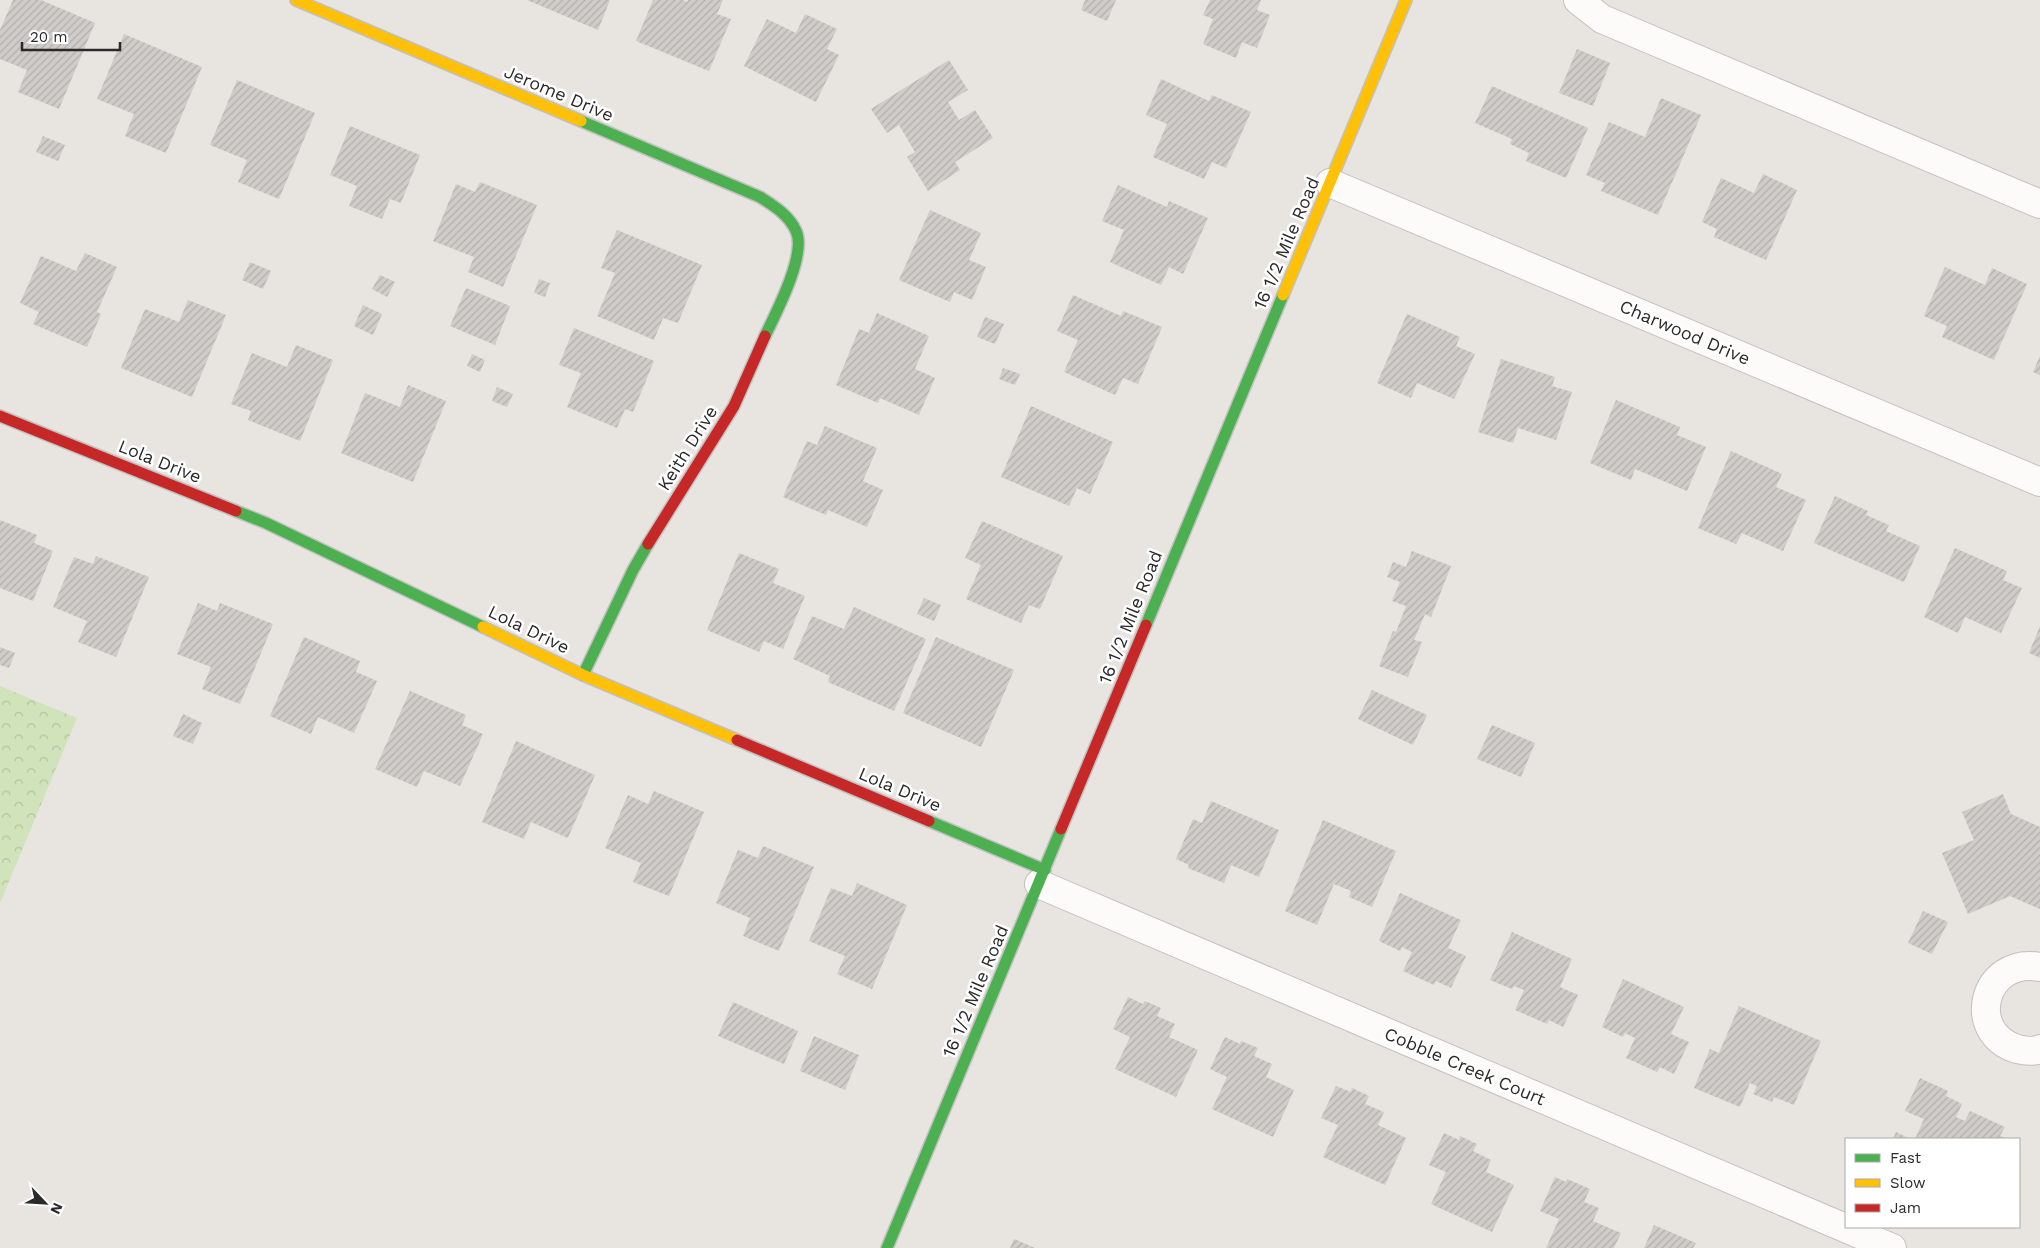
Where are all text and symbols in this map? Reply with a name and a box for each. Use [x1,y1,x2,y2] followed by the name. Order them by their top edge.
[22,20,120,52] scale bar
[30,28,68,46] text: 20 m
[501,61,617,125] street label: Jerome Drive
[1249,174,1323,312] street label: 16 1/2 Mile Road
[1617,295,1753,369] street label: Charwood Drive
[653,402,721,494] street label: Keith Drive
[116,435,204,487] street label: Lola Drive
[1094,548,1166,686] street label: 16 1/2 Mile Road
[485,600,573,658] street label: Lola Drive
[856,762,944,816] street label: Lola Drive
[938,922,1012,1060] street label: 16 1/2 Mile Road
[1382,1023,1549,1110] street label: Cobble Creek Court
[1845,1138,2020,1228] legend
[1890,1149,1922,1167] text: Fast
[1890,1174,1926,1192] text: Slow
[20,1178,70,1228] north arrow
[1890,1199,1921,1217] text: Jam
[47,1200,66,1217] text: N

